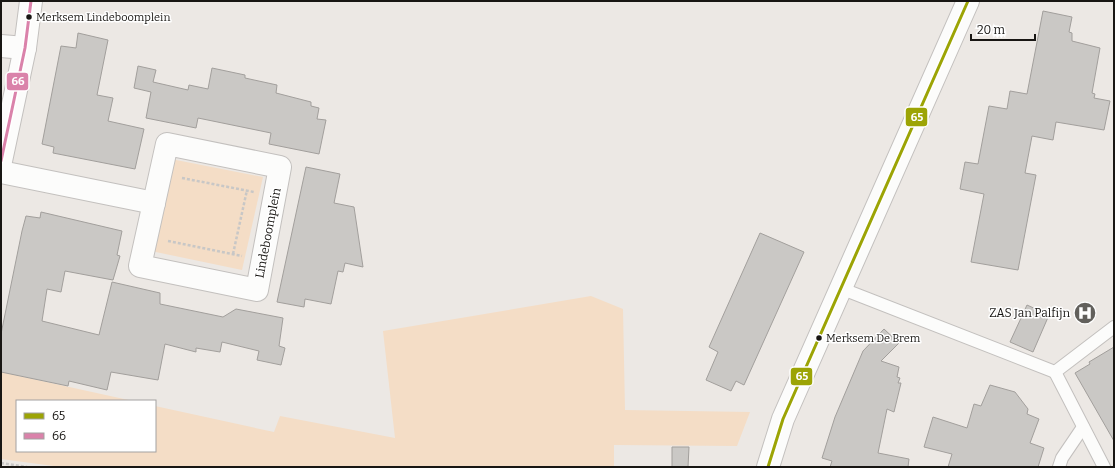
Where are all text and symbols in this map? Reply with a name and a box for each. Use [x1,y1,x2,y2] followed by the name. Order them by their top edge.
[36,11,170,24] place label: Merksem Lindeboomplein
[24,12,34,22] marker: Merksem Lindeboomplein
[971,16,1035,42] scale bar
[977,23,1006,37] text: 20 m
[6,72,29,91] line badge: 66
[11,75,25,88] text: 66
[905,107,928,127] line badge: 65
[911,111,923,124] text: 65
[252,186,284,279] street label: Lindeboomplein
[1072,300,1098,326] hospital icon: ZAS Jan Palfijn
[989,306,1070,320] place label: ZAS Jan Palfijn
[826,332,921,345] place label: Merksem De Brem
[814,333,824,343] marker: Merksem De Brem
[790,367,813,386] line badge: 65
[796,370,808,383] text: 65
[16,400,156,452] legend
[52,409,65,423] text: 65
[52,429,66,443] text: 66

